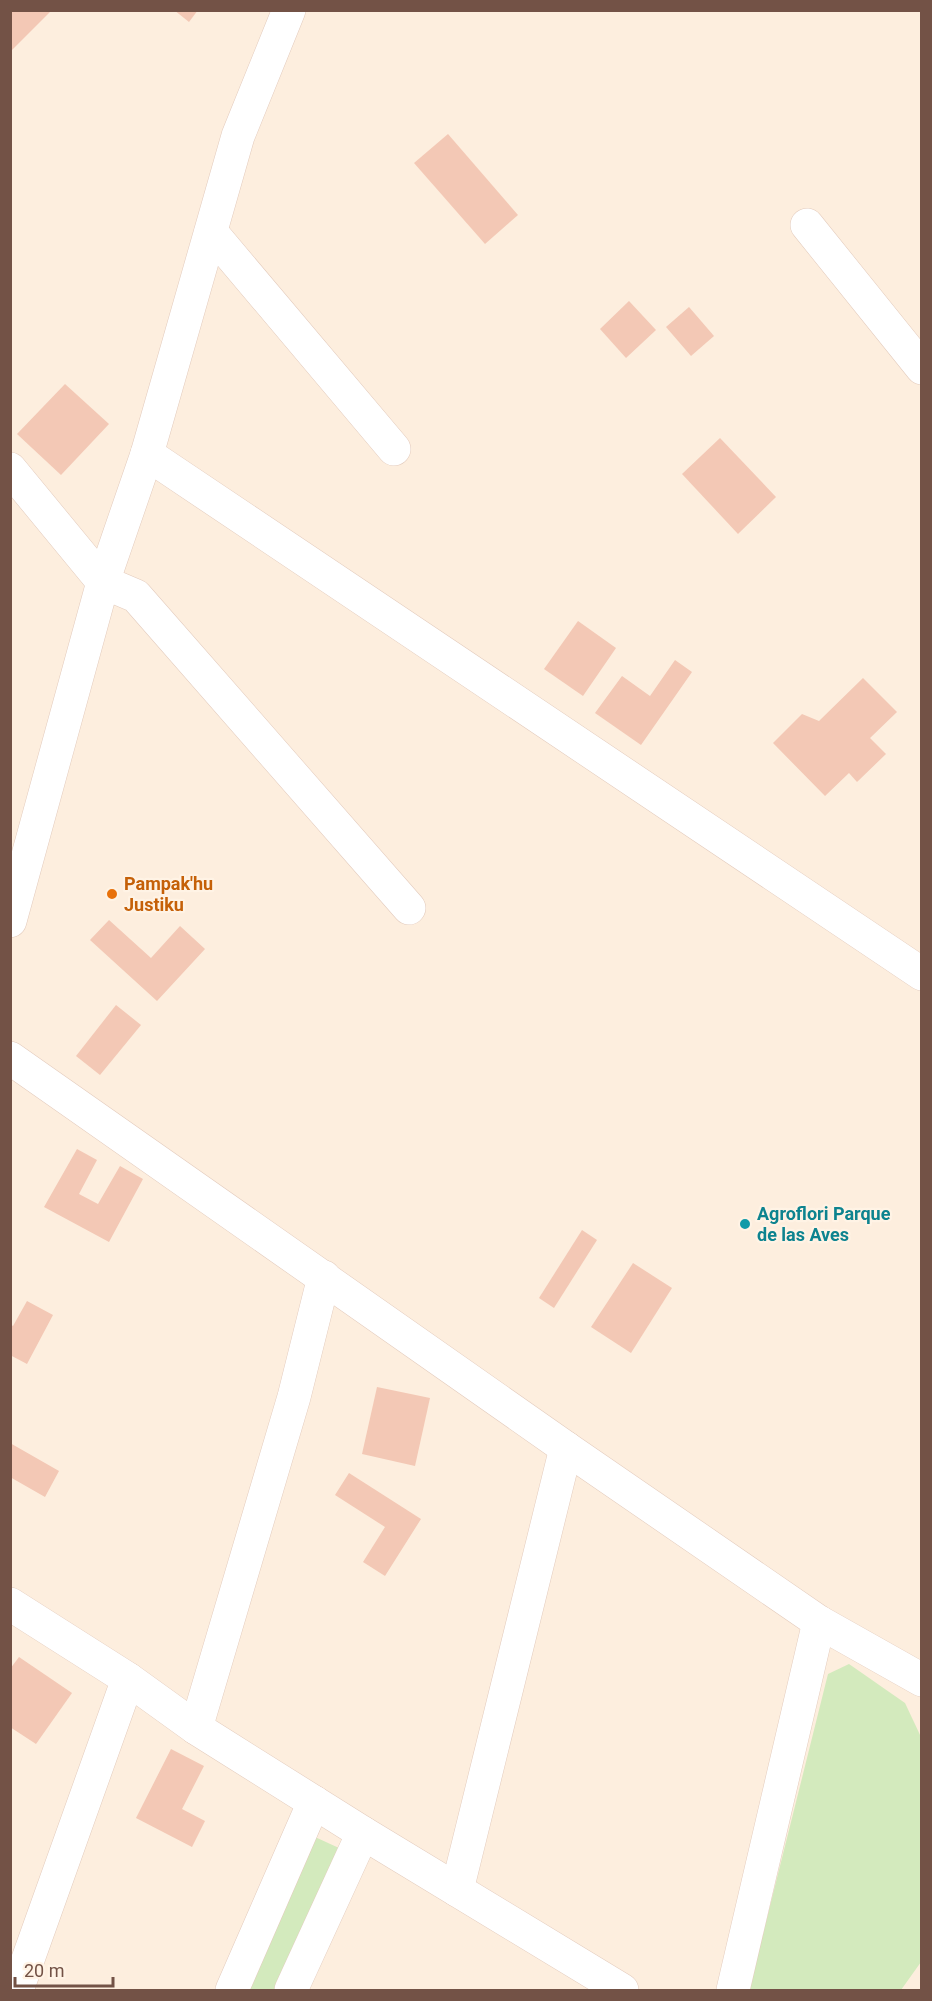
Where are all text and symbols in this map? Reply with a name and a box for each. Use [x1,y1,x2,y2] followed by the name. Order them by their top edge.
[124,873,213,915] place label: Pampak'hu Justiku
[105,887,119,901] marker: Pampak'hu Justiku
[757,1203,891,1245] place label: Agroflori Parque de las Aves
[738,1217,752,1231] marker: Agroflori Parque de las Aves
[15,1950,112,1988] scale bar
[24,1960,64,1981] text: 20 m

